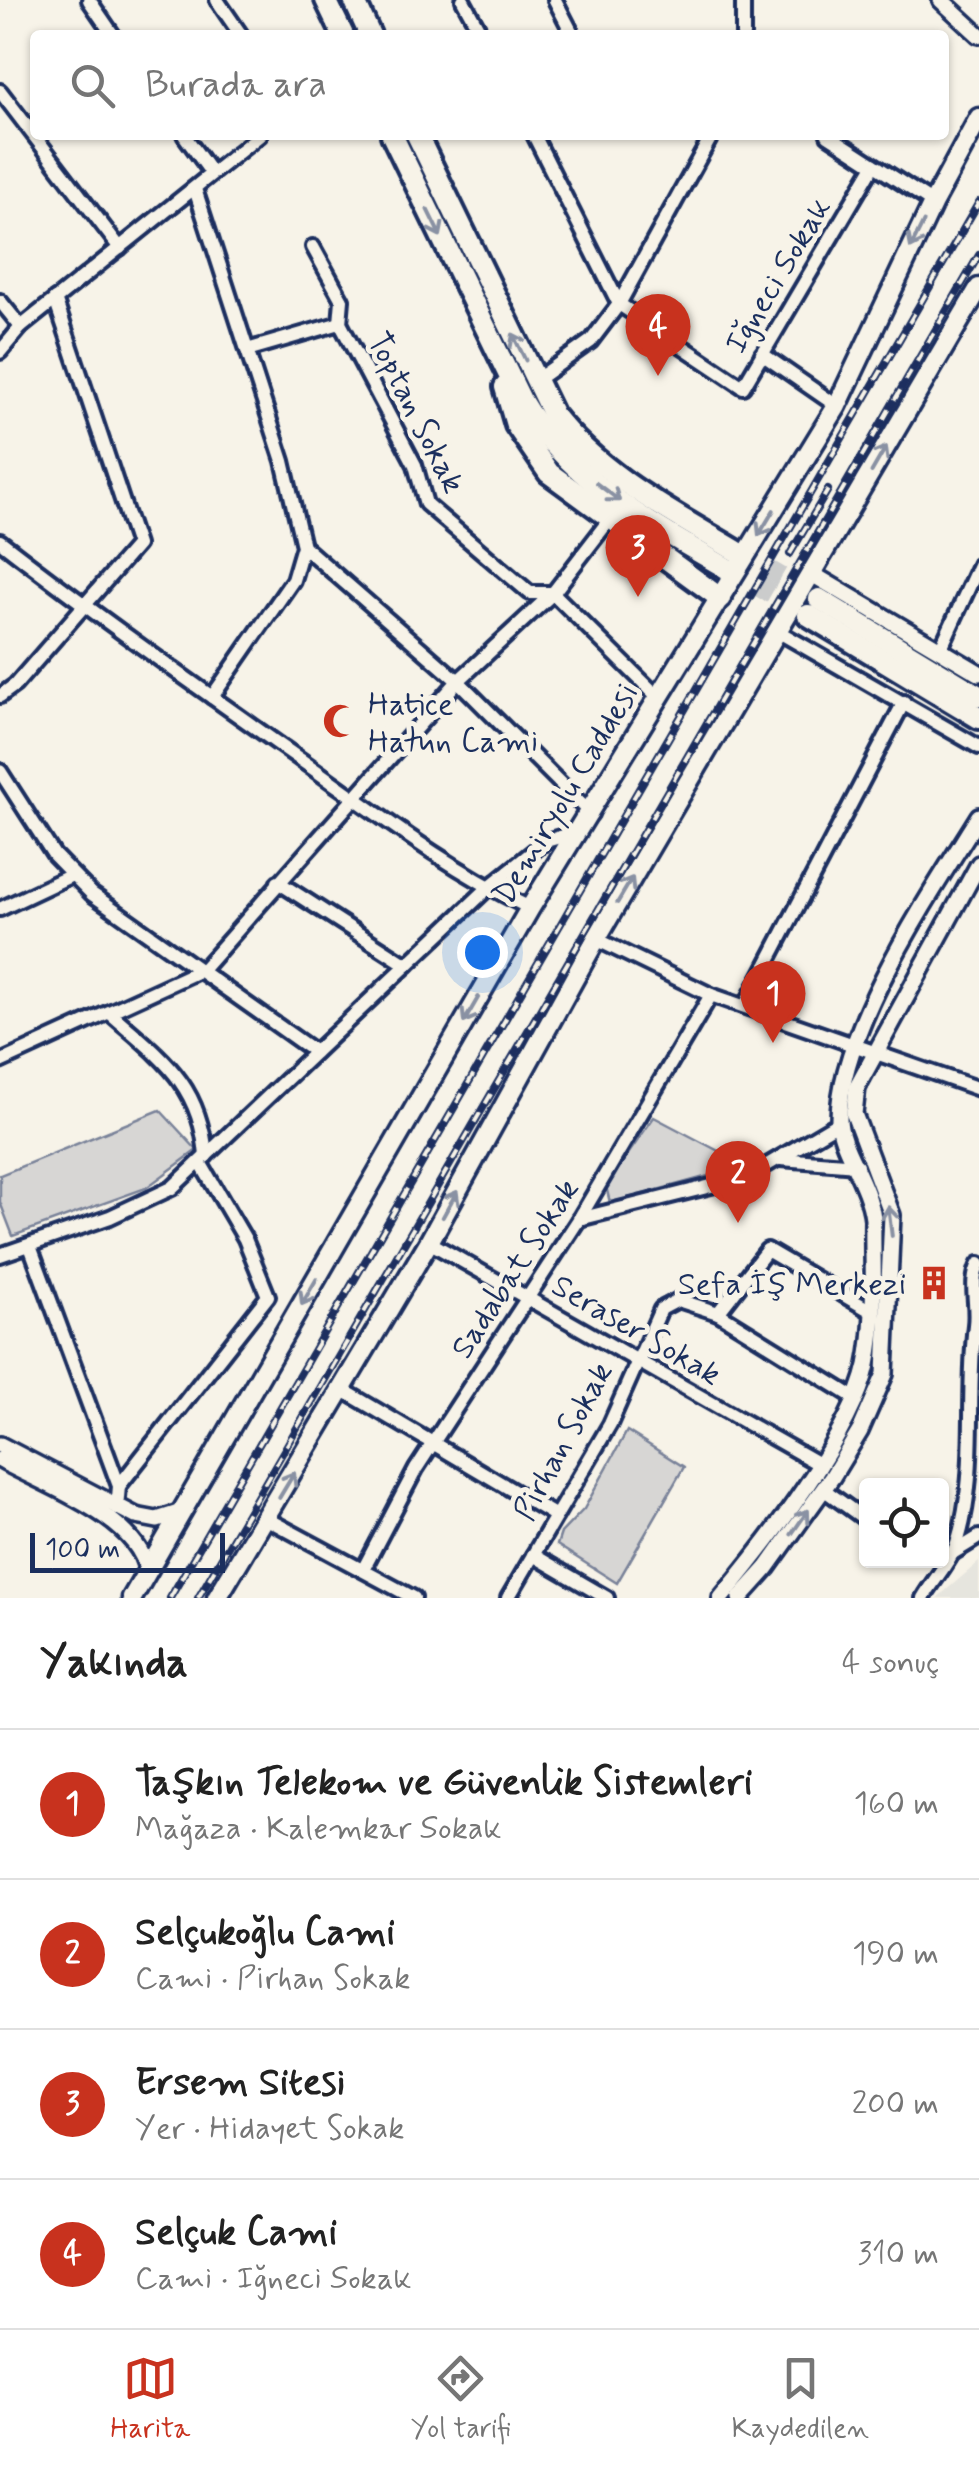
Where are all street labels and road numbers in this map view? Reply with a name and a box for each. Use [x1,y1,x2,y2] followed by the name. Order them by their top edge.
[716,190,842,362] street label: Iğneci Sokak
[357,325,474,501] street label: Toptan Sokak
[484,675,650,913] street label: Demiryolu Caddesi
[442,1171,589,1367] street label: Sadabat Sokak
[544,1265,728,1396] street label: Seraser Sokak
[504,1355,623,1528] street label: Pirhan Sokak

